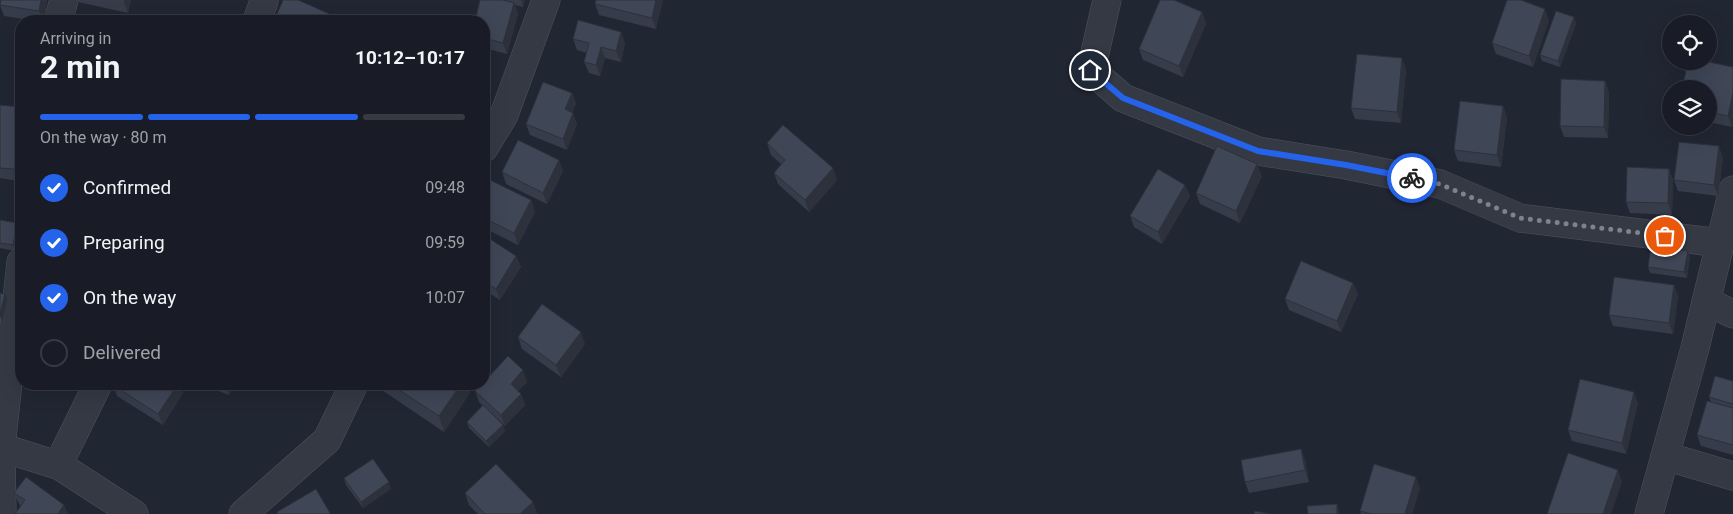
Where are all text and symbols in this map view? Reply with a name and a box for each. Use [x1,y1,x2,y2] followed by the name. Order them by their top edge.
[1662,15,1717,135] map controls
[1662,15,1717,70] button: locate
[40,29,111,48] text: Arriving in
[355,46,465,69] text: 10:12–10:17
[40,48,120,86] text: 2 min
[1069,49,1111,91] pin
[1076,56,1104,84] icon: home
[1662,80,1717,135] button: layers
[40,128,167,147] text: On the way · 80 m
[1387,153,1437,203] courier
[1398,164,1426,192] icon: bike
[40,174,68,202] icon: check
[83,176,171,199] text: Confirmed
[425,178,465,197] text: 09:48
[1644,215,1686,257] pin
[1651,222,1679,250] icon: bag
[40,229,68,257] icon: check
[83,231,165,254] text: Preparing
[425,233,465,252] text: 09:59
[40,284,68,312] icon: check
[83,286,176,309] text: On the way
[425,288,465,307] text: 10:07
[83,341,161,364] text: Delivered

